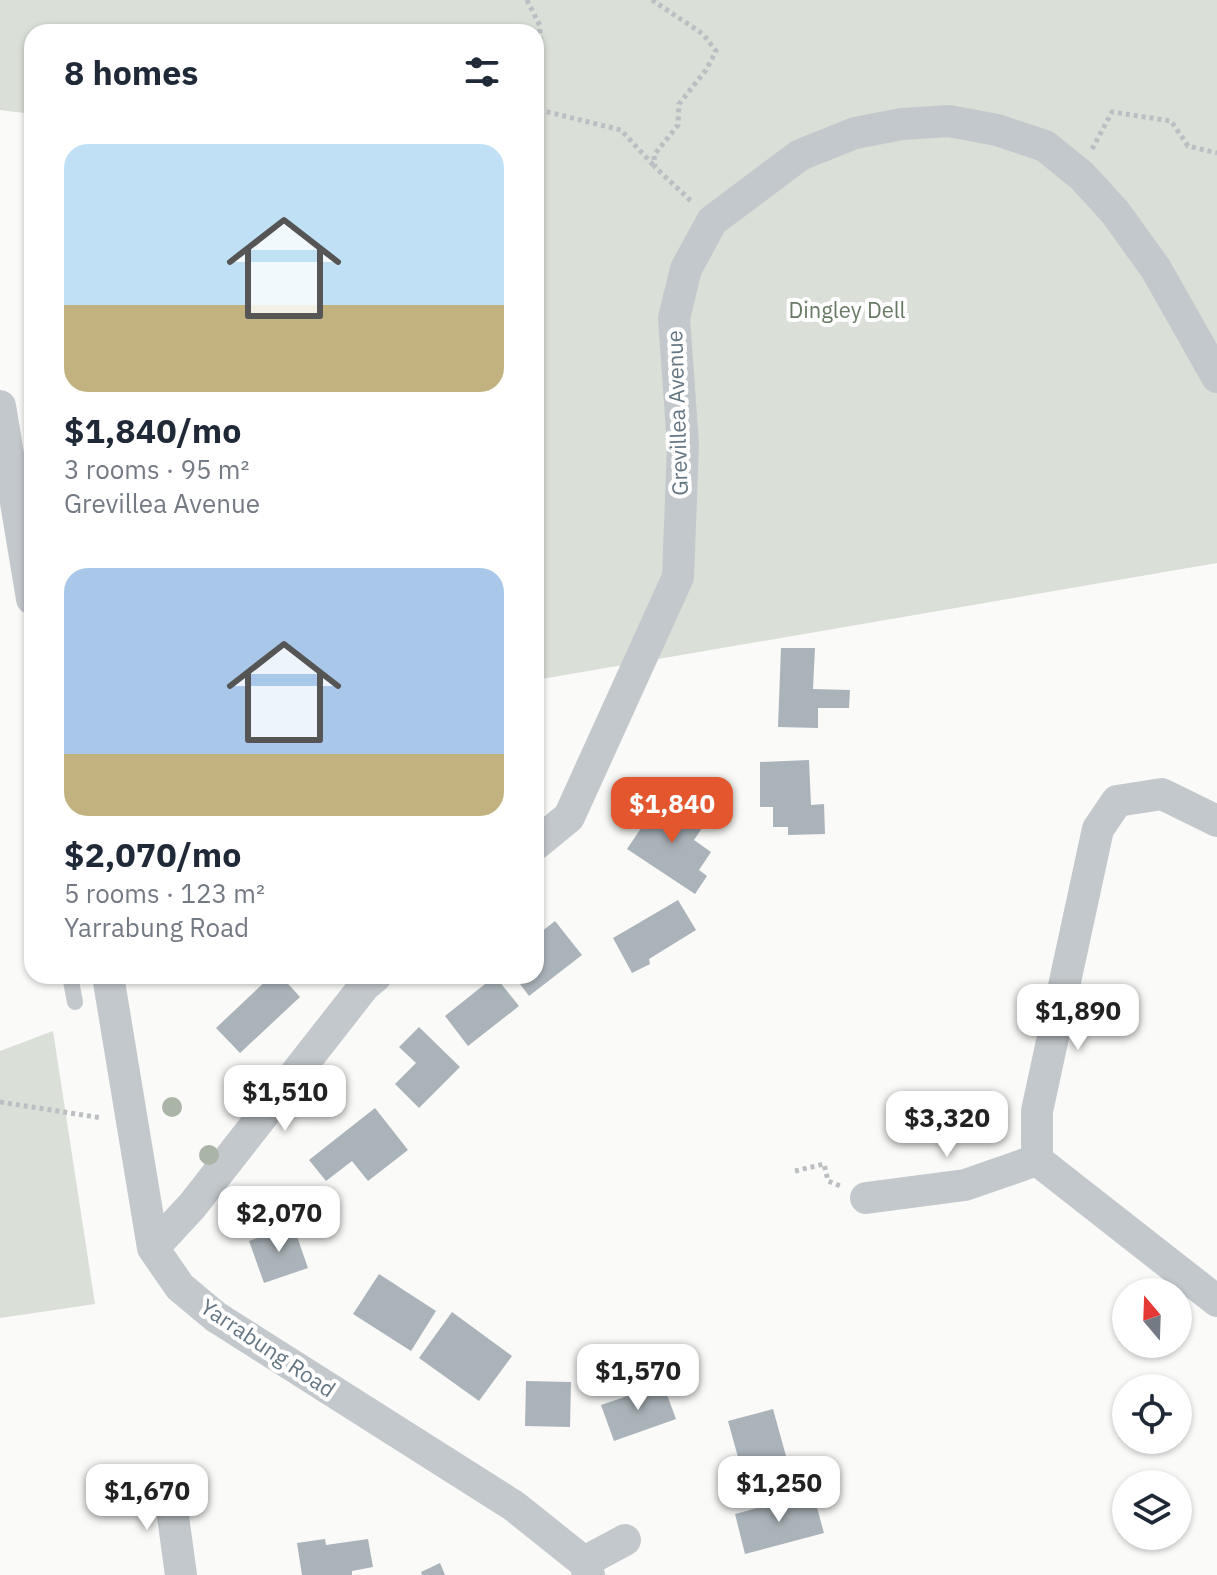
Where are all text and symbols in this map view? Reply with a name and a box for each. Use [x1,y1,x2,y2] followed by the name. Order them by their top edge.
[64,50,199,94] text: 8 homes
[460,50,504,94] icon: filters
[212,196,356,340] icon: home
[788,295,906,324] park label: Dingley Dell
[659,330,694,496] street label: Grevillea Avenue
[64,408,241,452] text: $1,840/mo
[64,452,249,486] text: 3 rooms · 95 m²
[64,486,260,520] text: Grevillea Avenue
[212,620,356,764] icon: home
[607,777,737,845] pin: $1,840
[629,786,715,820] text: $1,840
[64,832,241,876] text: $2,070/mo
[64,876,265,910] text: 5 rooms · 123 m²
[64,910,249,944] text: Yarrabung Road
[1013,984,1143,1052] pin: $1,890
[1035,993,1121,1027] text: $1,890
[220,1065,350,1133] pin: $1,510
[242,1074,328,1108] text: $1,510
[882,1091,1012,1159] pin: $3,320
[904,1100,990,1134] text: $3,320
[214,1186,344,1254] pin: $2,070
[236,1195,322,1229] text: $2,070
[1112,1278,1192,1358] north arrow
[1112,1278,1192,1550] map controls
[195,1292,341,1403] street label: Yarrabung Road
[573,1344,703,1412] pin: $1,570
[595,1353,681,1387] text: $1,570
[1112,1374,1192,1454] button: locate
[714,1456,844,1524] pin: $1,250
[82,1464,212,1532] pin: $1,670
[736,1465,822,1499] text: $1,250
[1112,1470,1192,1550] button: layers
[104,1473,190,1507] text: $1,670

